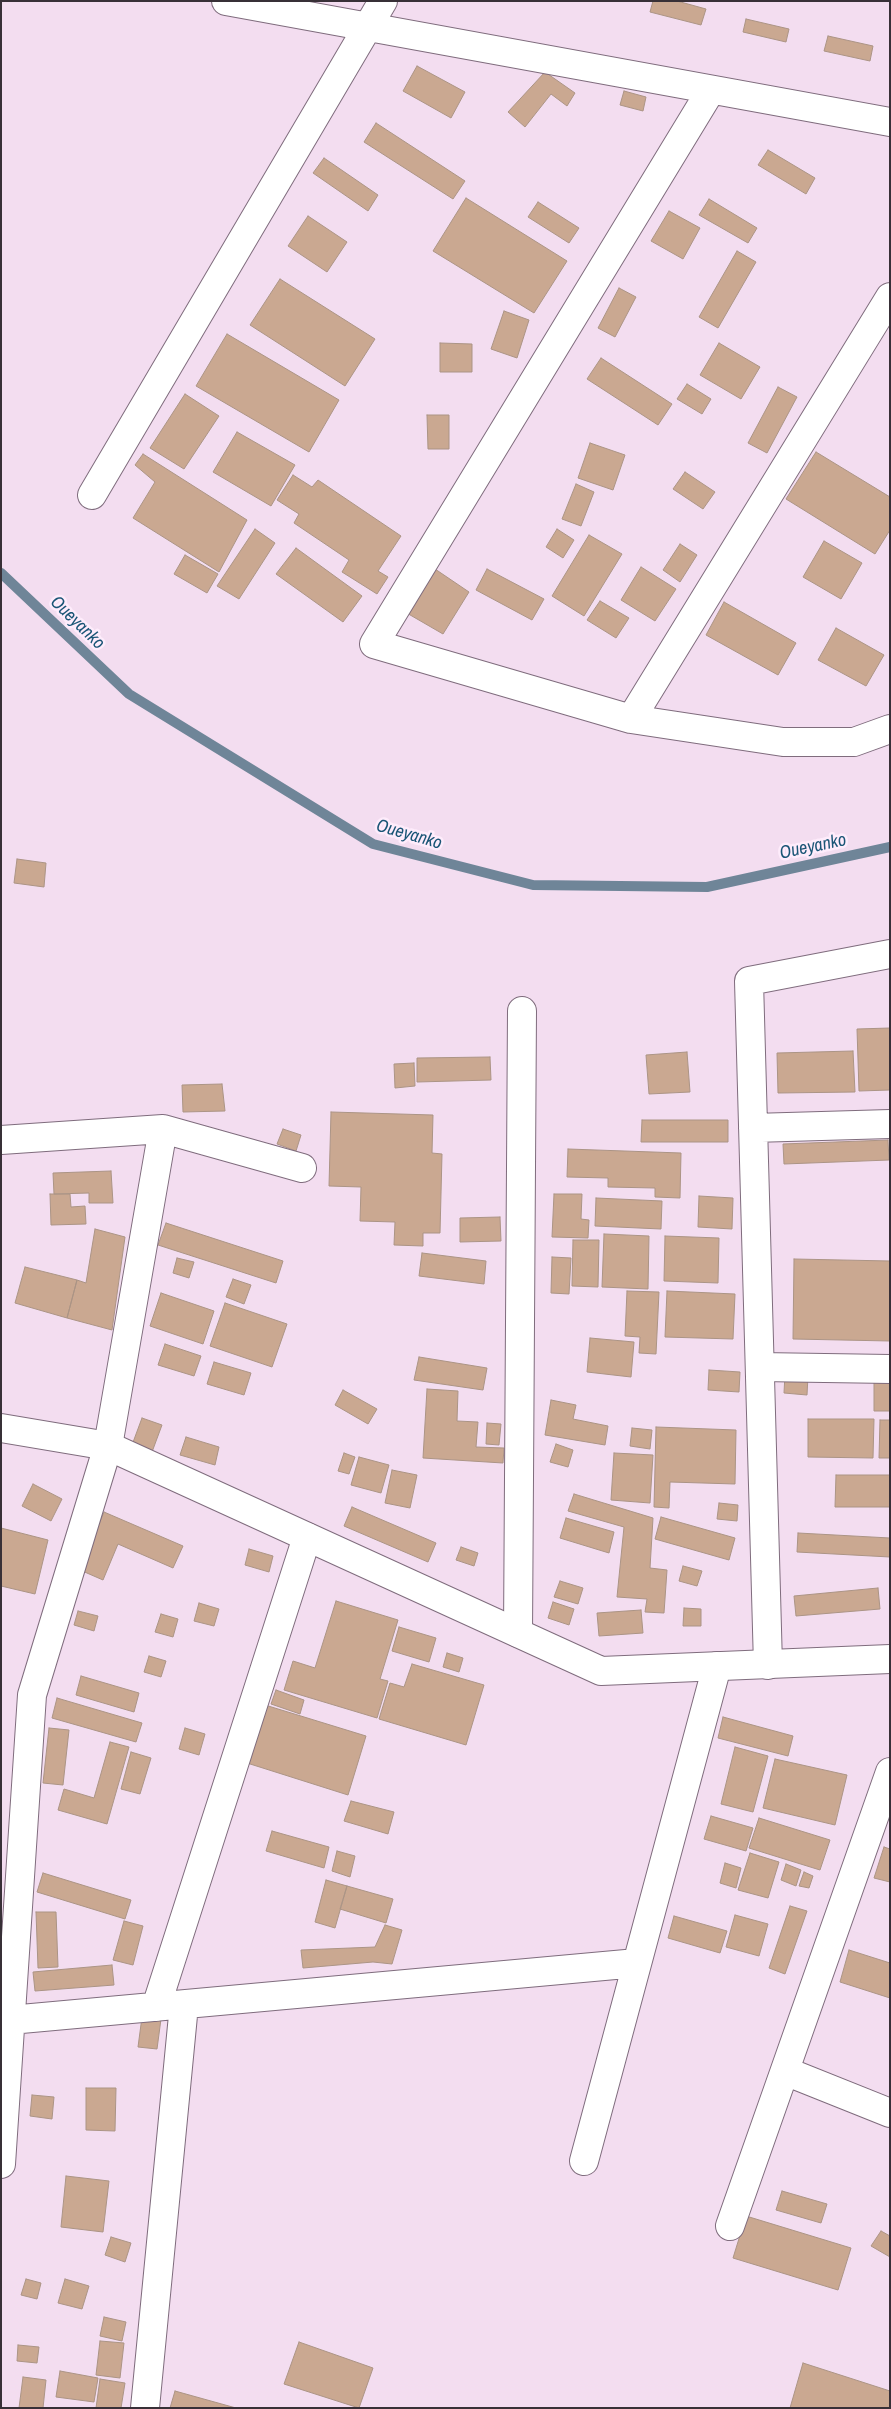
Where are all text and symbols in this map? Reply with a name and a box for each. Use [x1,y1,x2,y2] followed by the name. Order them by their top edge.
[45,592,109,654] water label: Oueyanko
[374,815,444,855] water label: Oueyanko
[778,829,848,865] water label: Oueyanko

